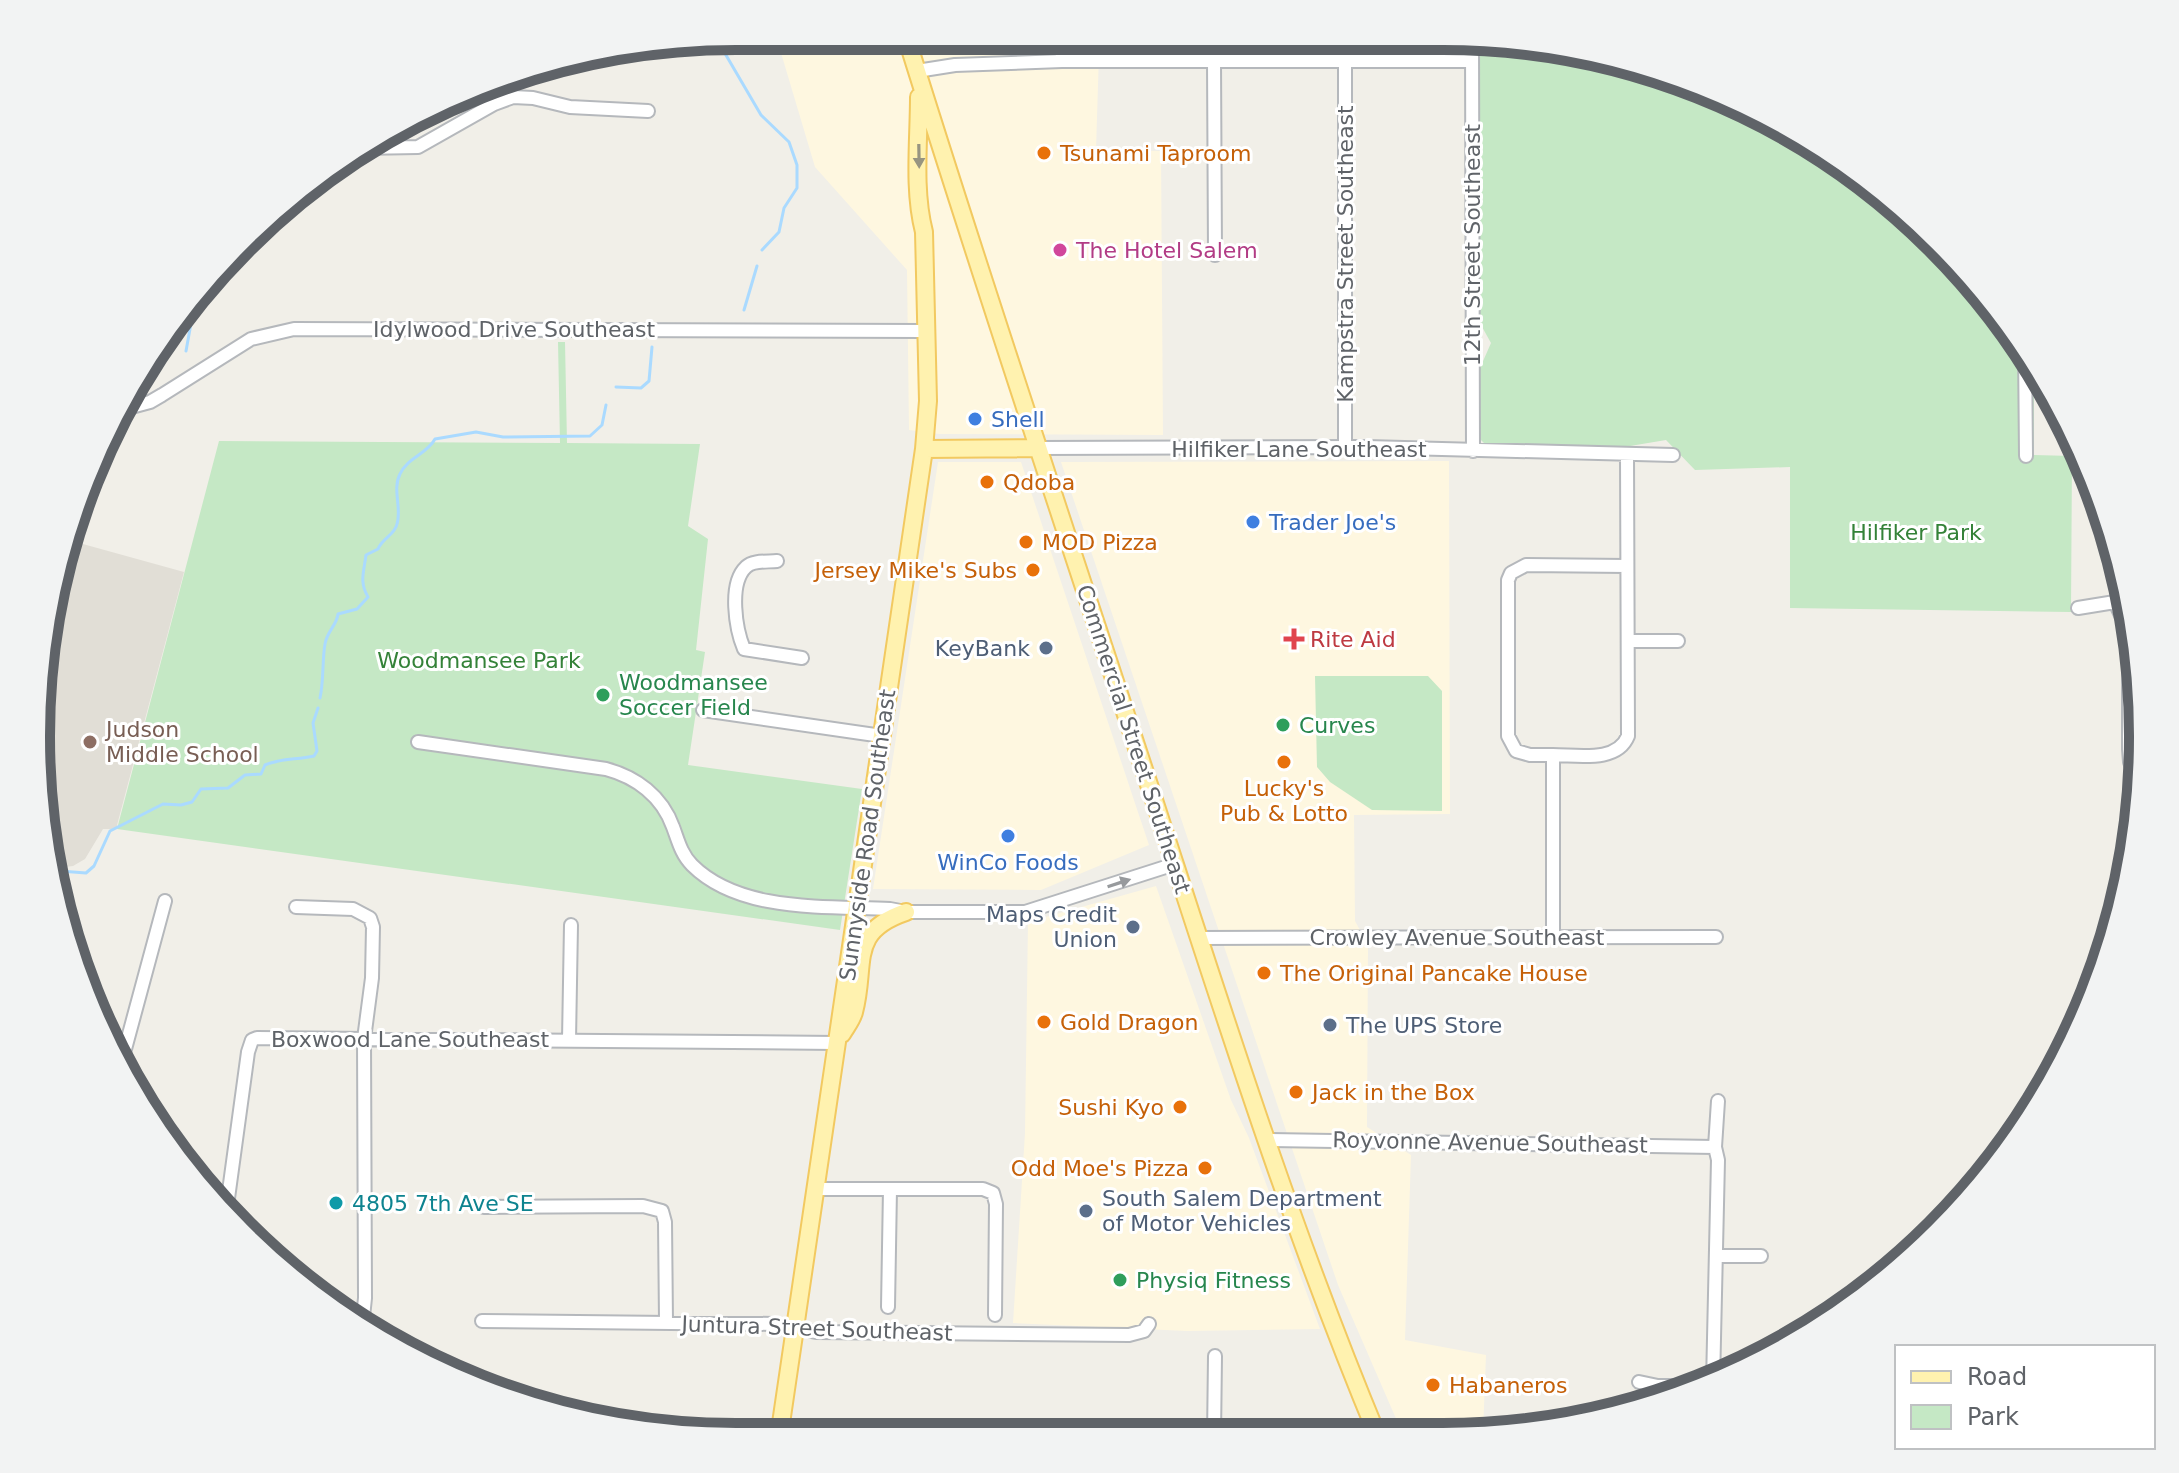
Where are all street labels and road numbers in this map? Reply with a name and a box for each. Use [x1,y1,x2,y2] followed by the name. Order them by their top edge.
[1333,105,1358,403] street label: Kampstra Street Southeast
[1460,123,1485,366] street label: 12th Street Southeast
[373,317,655,342] street label: Idylwood Drive Southeast
[1171,437,1427,462] street label: Hilfiker Lane Southeast
[1072,581,1196,897] street label: Commercial Street Southeast
[835,687,900,982] street label: Sunnyside Road Southeast
[1310,925,1605,950] street label: Crowley Avenue Southeast
[271,1027,549,1052] street label: Boxwood Lane Southeast
[1332,1127,1648,1158] street label: Royvonne Avenue Southeast
[679,1311,953,1346] street label: Juntura Street Southeast

